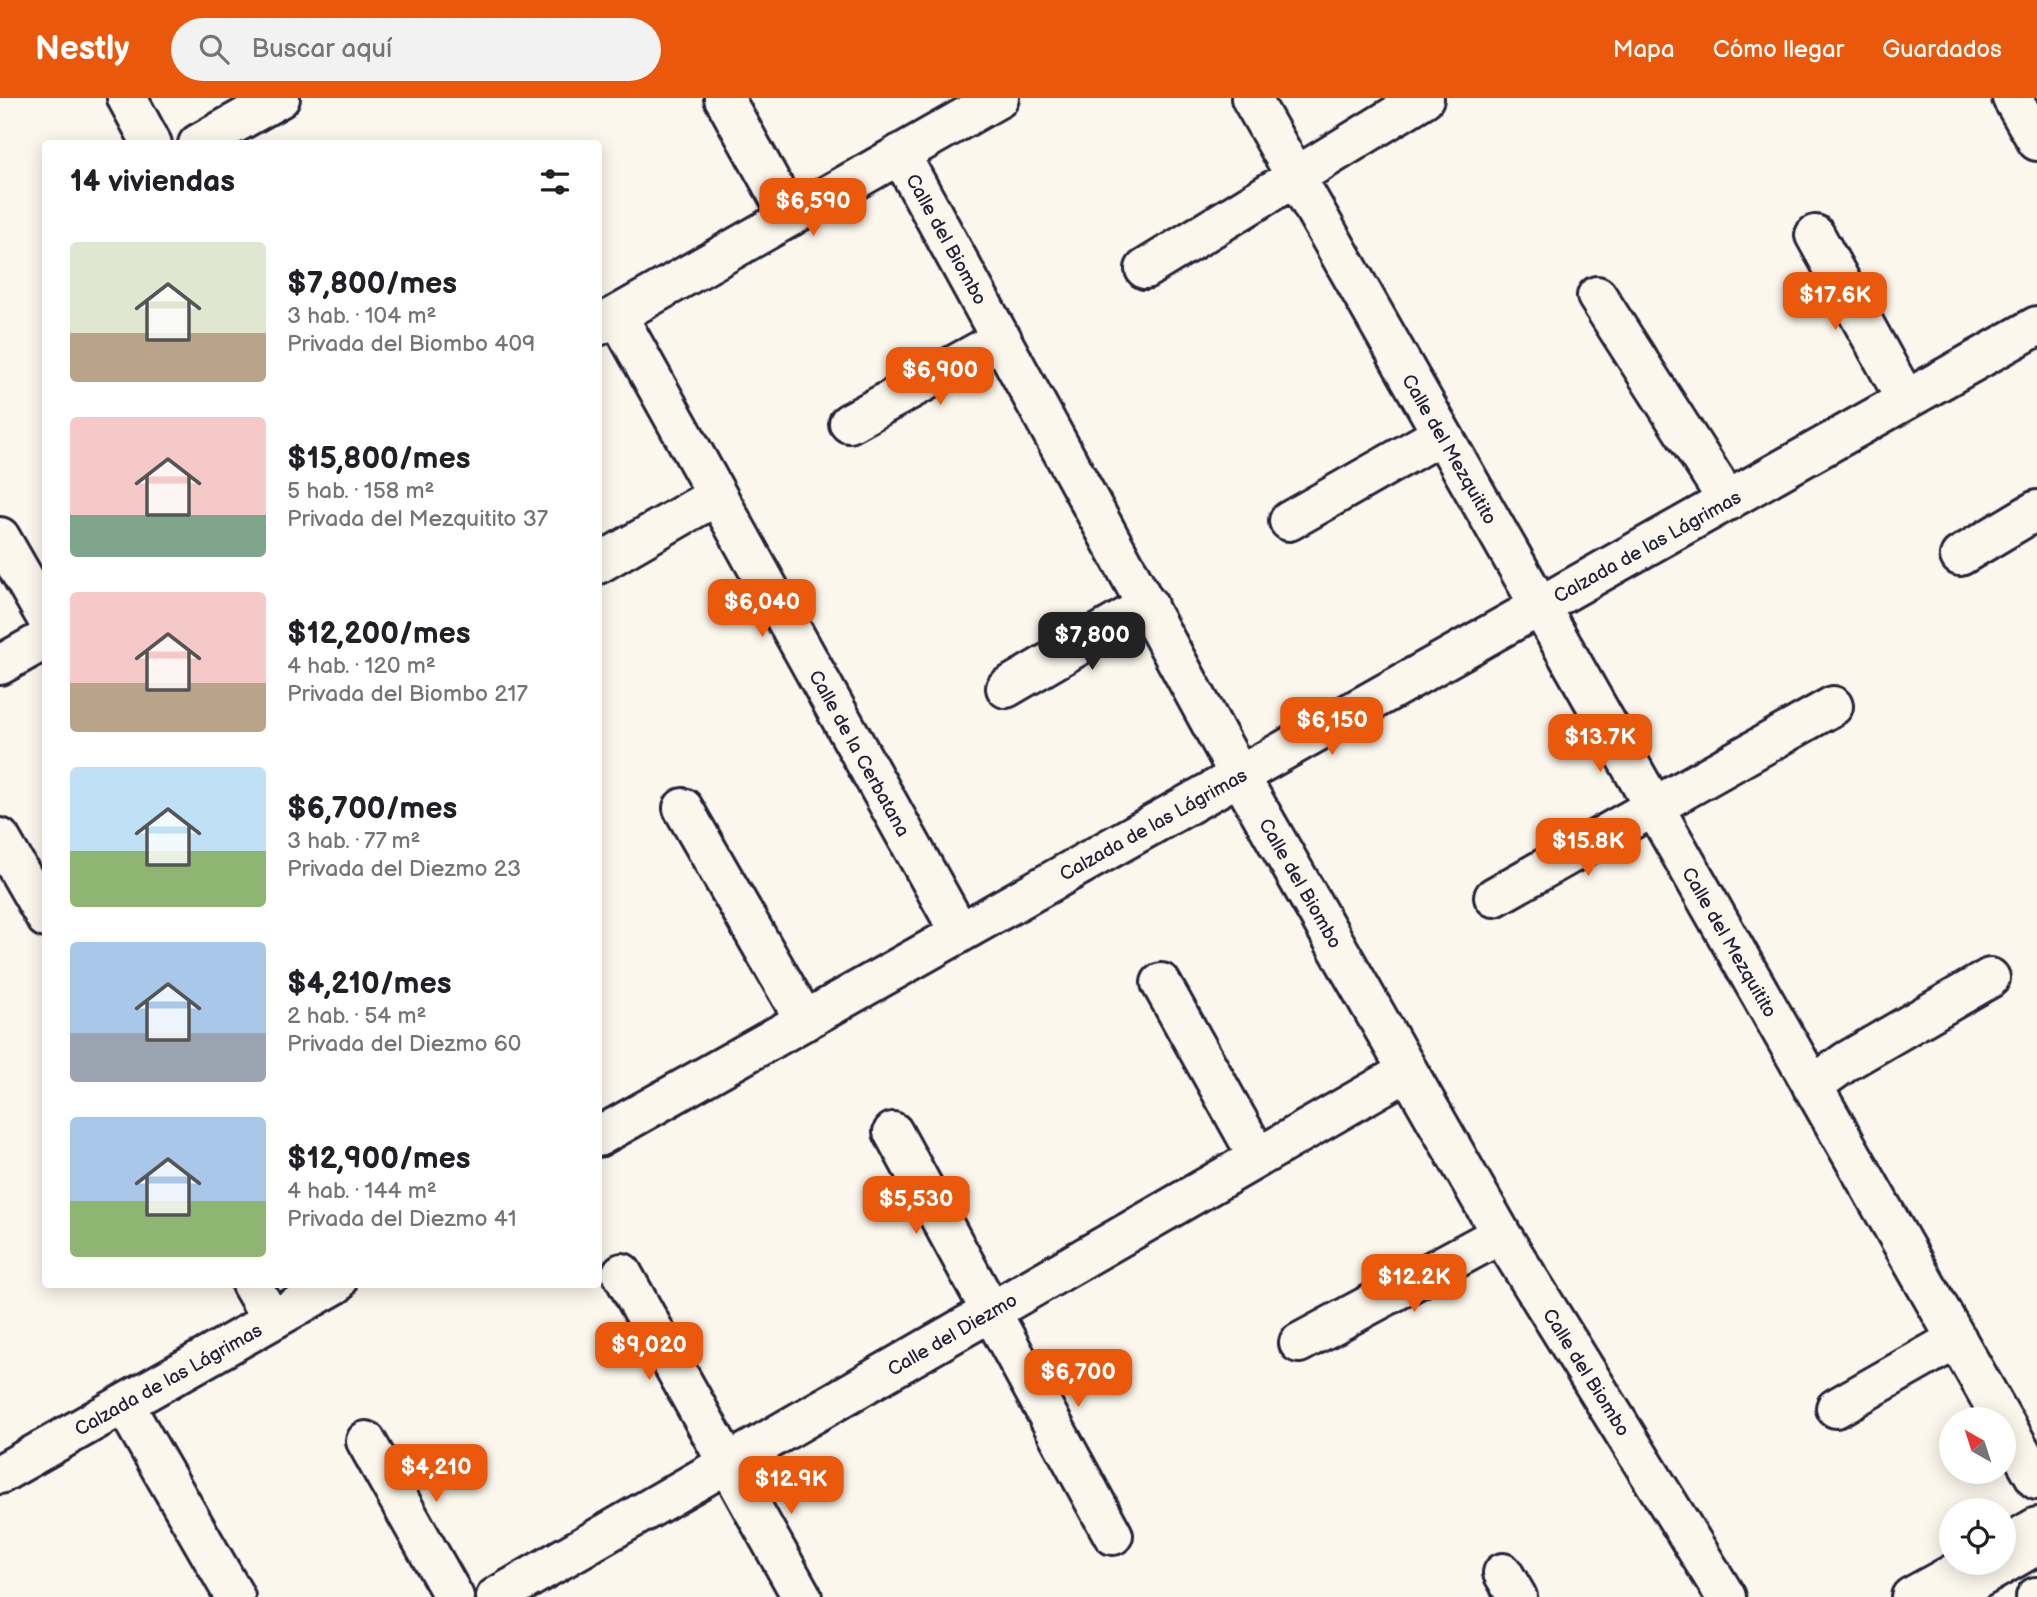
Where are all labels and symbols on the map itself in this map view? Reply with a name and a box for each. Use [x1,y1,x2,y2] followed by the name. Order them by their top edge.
[900,170,991,309] street label: Calle del Biombo
[756,178,870,238] pin: $6,590
[1778,272,1892,332] pin: $17.6K
[883,348,997,407] pin: $6,900
[1396,371,1501,529] street label: Calle del Mezquitito
[1550,486,1745,608] street label: Calzada de las Lágrimas
[705,580,819,639] pin: $6,040
[1035,612,1149,672] pin: $7,800
[803,666,914,841] street label: Calle de la Cerbatana
[1275,698,1389,757] pin: $6,150
[1543,714,1657,774] pin: $13.7K
[1056,764,1251,886] street label: Calzada de las Lágrimas
[1253,815,1346,953] street label: Calle del Biombo
[1531,818,1645,878] pin: $15.8K
[1676,864,1781,1022] street label: Calle del Mezquitito
[859,1176,973,1236] pin: $5,530
[1357,1254,1471,1314] pin: $12.2K
[884,1289,1022,1382] street label: Calle del Diezmo
[1537,1305,1634,1441] street label: Calle del Biombo
[71,1319,266,1441] street label: Calzada de las Lágrimas
[592,1322,706,1382] pin: $9,020
[1021,1350,1135,1409] pin: $6,700
[1939,1407,2016,1484] north arrow
[379,1444,493,1504] pin: $4,210
[734,1456,848,1516] pin: $12.9K

